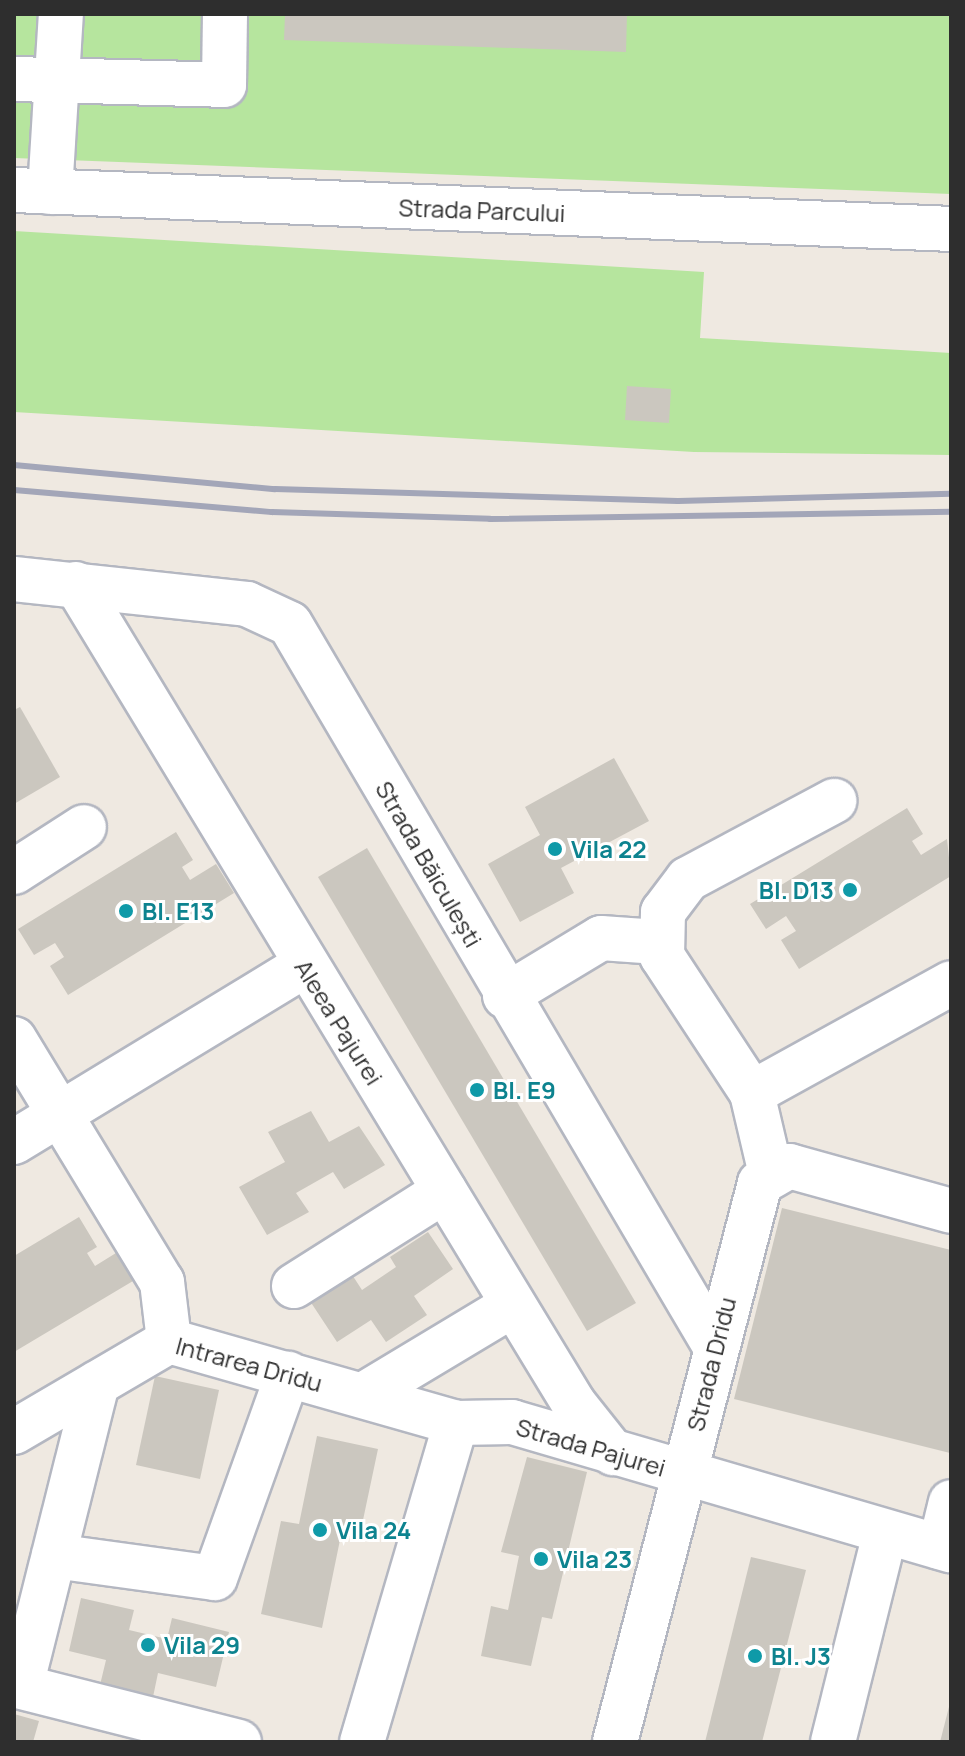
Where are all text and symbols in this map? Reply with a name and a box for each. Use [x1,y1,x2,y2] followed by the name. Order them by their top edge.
[398,193,566,227] street label: Strada Parcului
[370,776,488,952] street label: Strada Băiculești
[571,835,647,863] place label: Vila 22
[546,840,564,858] marker: Vila 22
[759,876,834,904] place label: Bl. D13
[841,881,859,899] marker: Bl. D13
[142,897,214,925] place label: Bl. E13
[117,902,135,920] marker: Bl. E13
[289,954,389,1090] street label: Aleea Pajurei
[493,1076,556,1104] place label: Bl. E9
[468,1081,486,1099] marker: Bl. E9
[680,1294,742,1434] street label: Strada Dridu
[173,1331,325,1397] street label: Intrarea Dridu
[513,1412,669,1482] street label: Strada Pajurei
[336,1516,411,1544] place label: Vila 24
[311,1521,329,1539] marker: Vila 24
[557,1545,632,1573] place label: Vila 23
[532,1550,550,1568] marker: Vila 23
[164,1631,240,1659] place label: Vila 29
[139,1636,157,1654] marker: Vila 29
[771,1642,831,1670] place label: Bl. J3
[746,1647,764,1665] marker: Bl. J3

